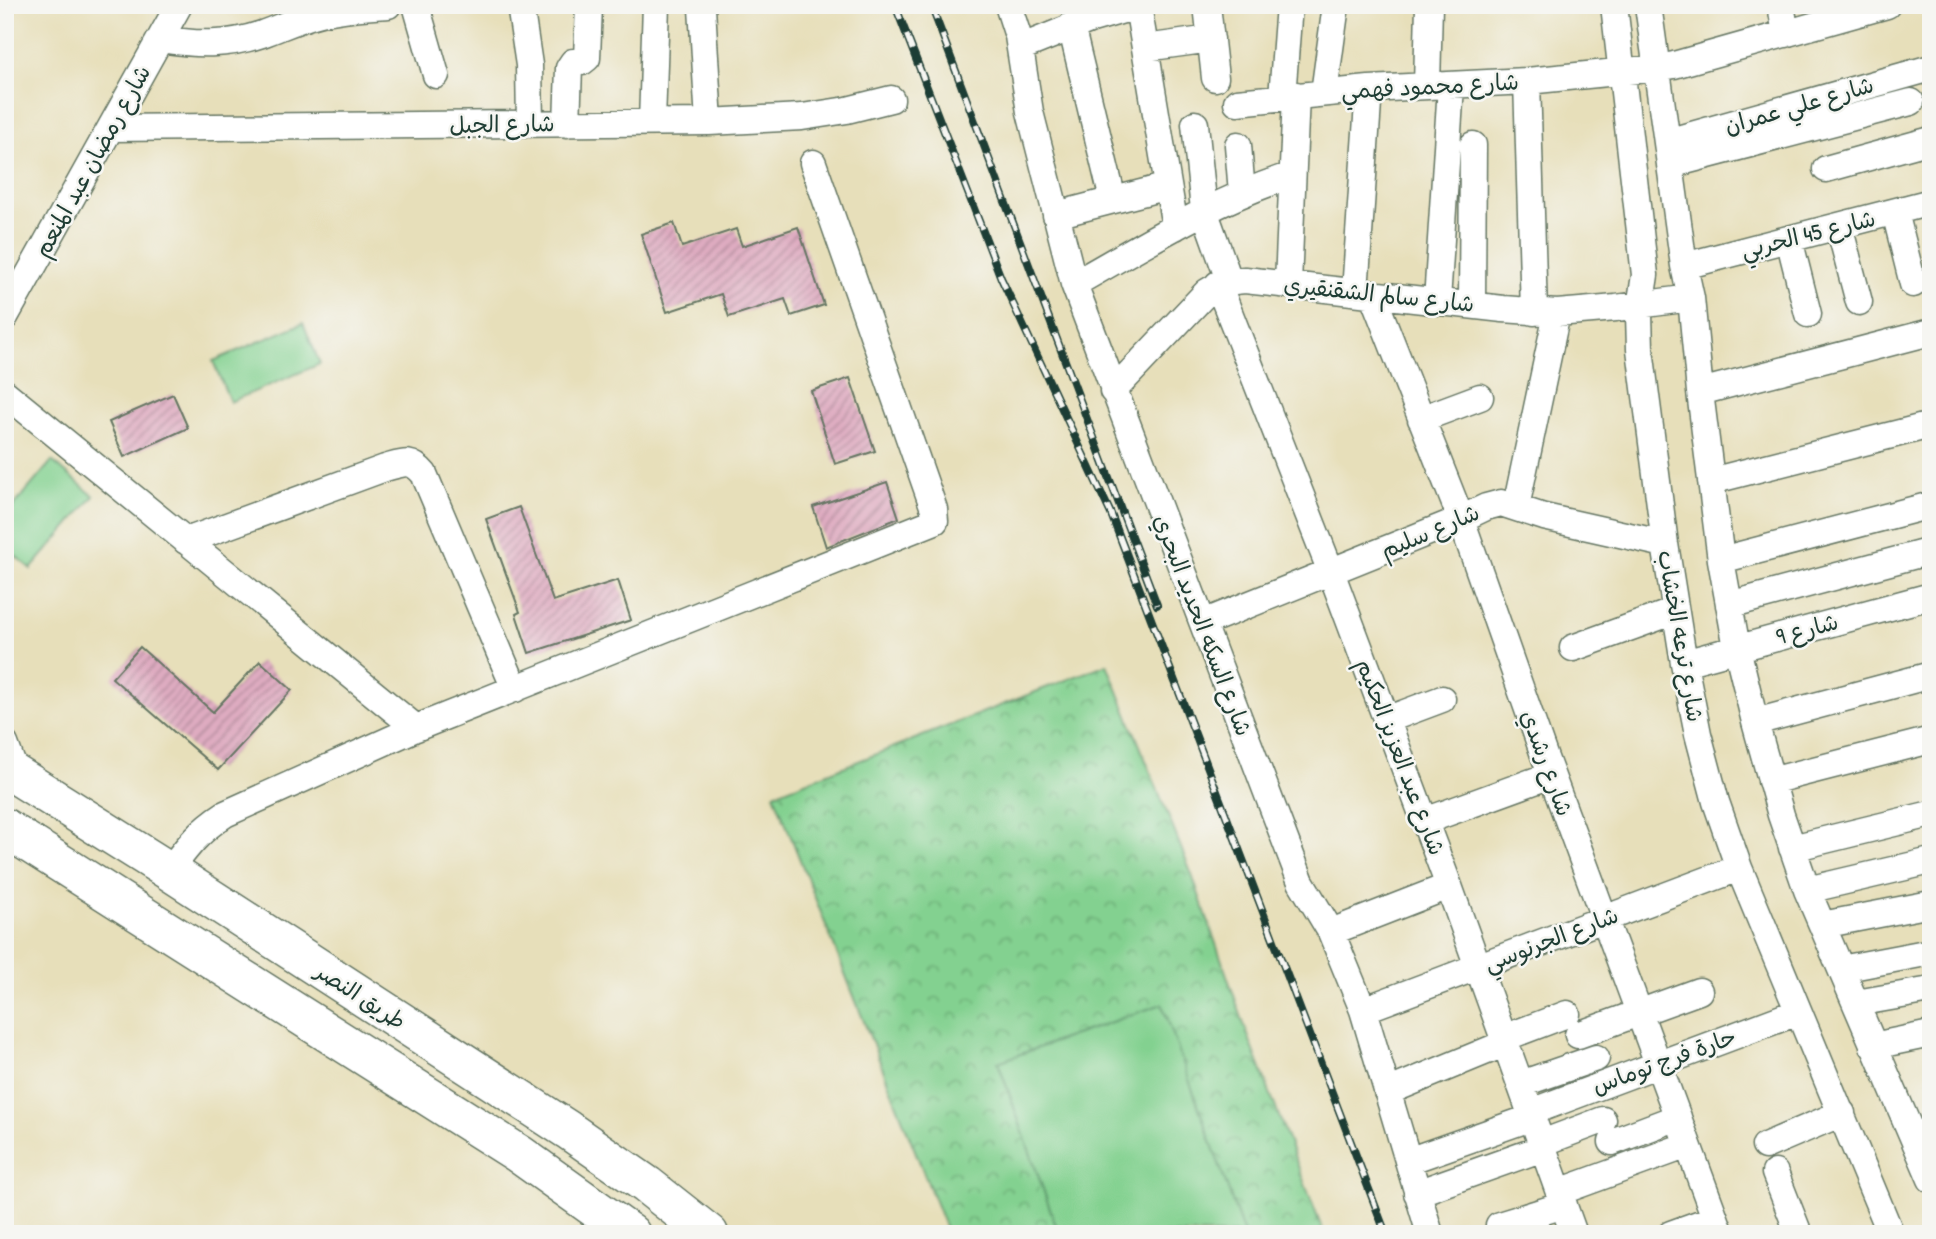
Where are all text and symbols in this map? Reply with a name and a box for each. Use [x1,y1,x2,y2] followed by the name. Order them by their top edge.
[26,59,160,264] street label: شارع رمضان عبد المنعم
[1340,65,1520,112] street label: شارع محمود فهمي
[1721,68,1879,146] street label: شارع علي عمران
[449,107,555,141] street label: شارع الجبل
[1737,202,1880,271] street label: شارع 45 الحربي
[1282,268,1476,322] street label: شارع سالم الشقنقيري
[1376,496,1485,568] street label: شارع سليم
[1145,510,1260,741] street label: شارع السكه الحديد البحري
[1650,548,1712,724] street label: شارع ترعه الخشاب
[1772,605,1842,653] street label: شارع 9
[1347,654,1453,861] street label: شارع عبد العزيز الحكيم
[1512,705,1581,821] street label: شارع رشدي
[1479,899,1625,984] street label: شارع الجرنوسي
[309,954,412,1036] street label: طريق النصر
[1587,1020,1741,1102] street label: حارة فرج توماس

